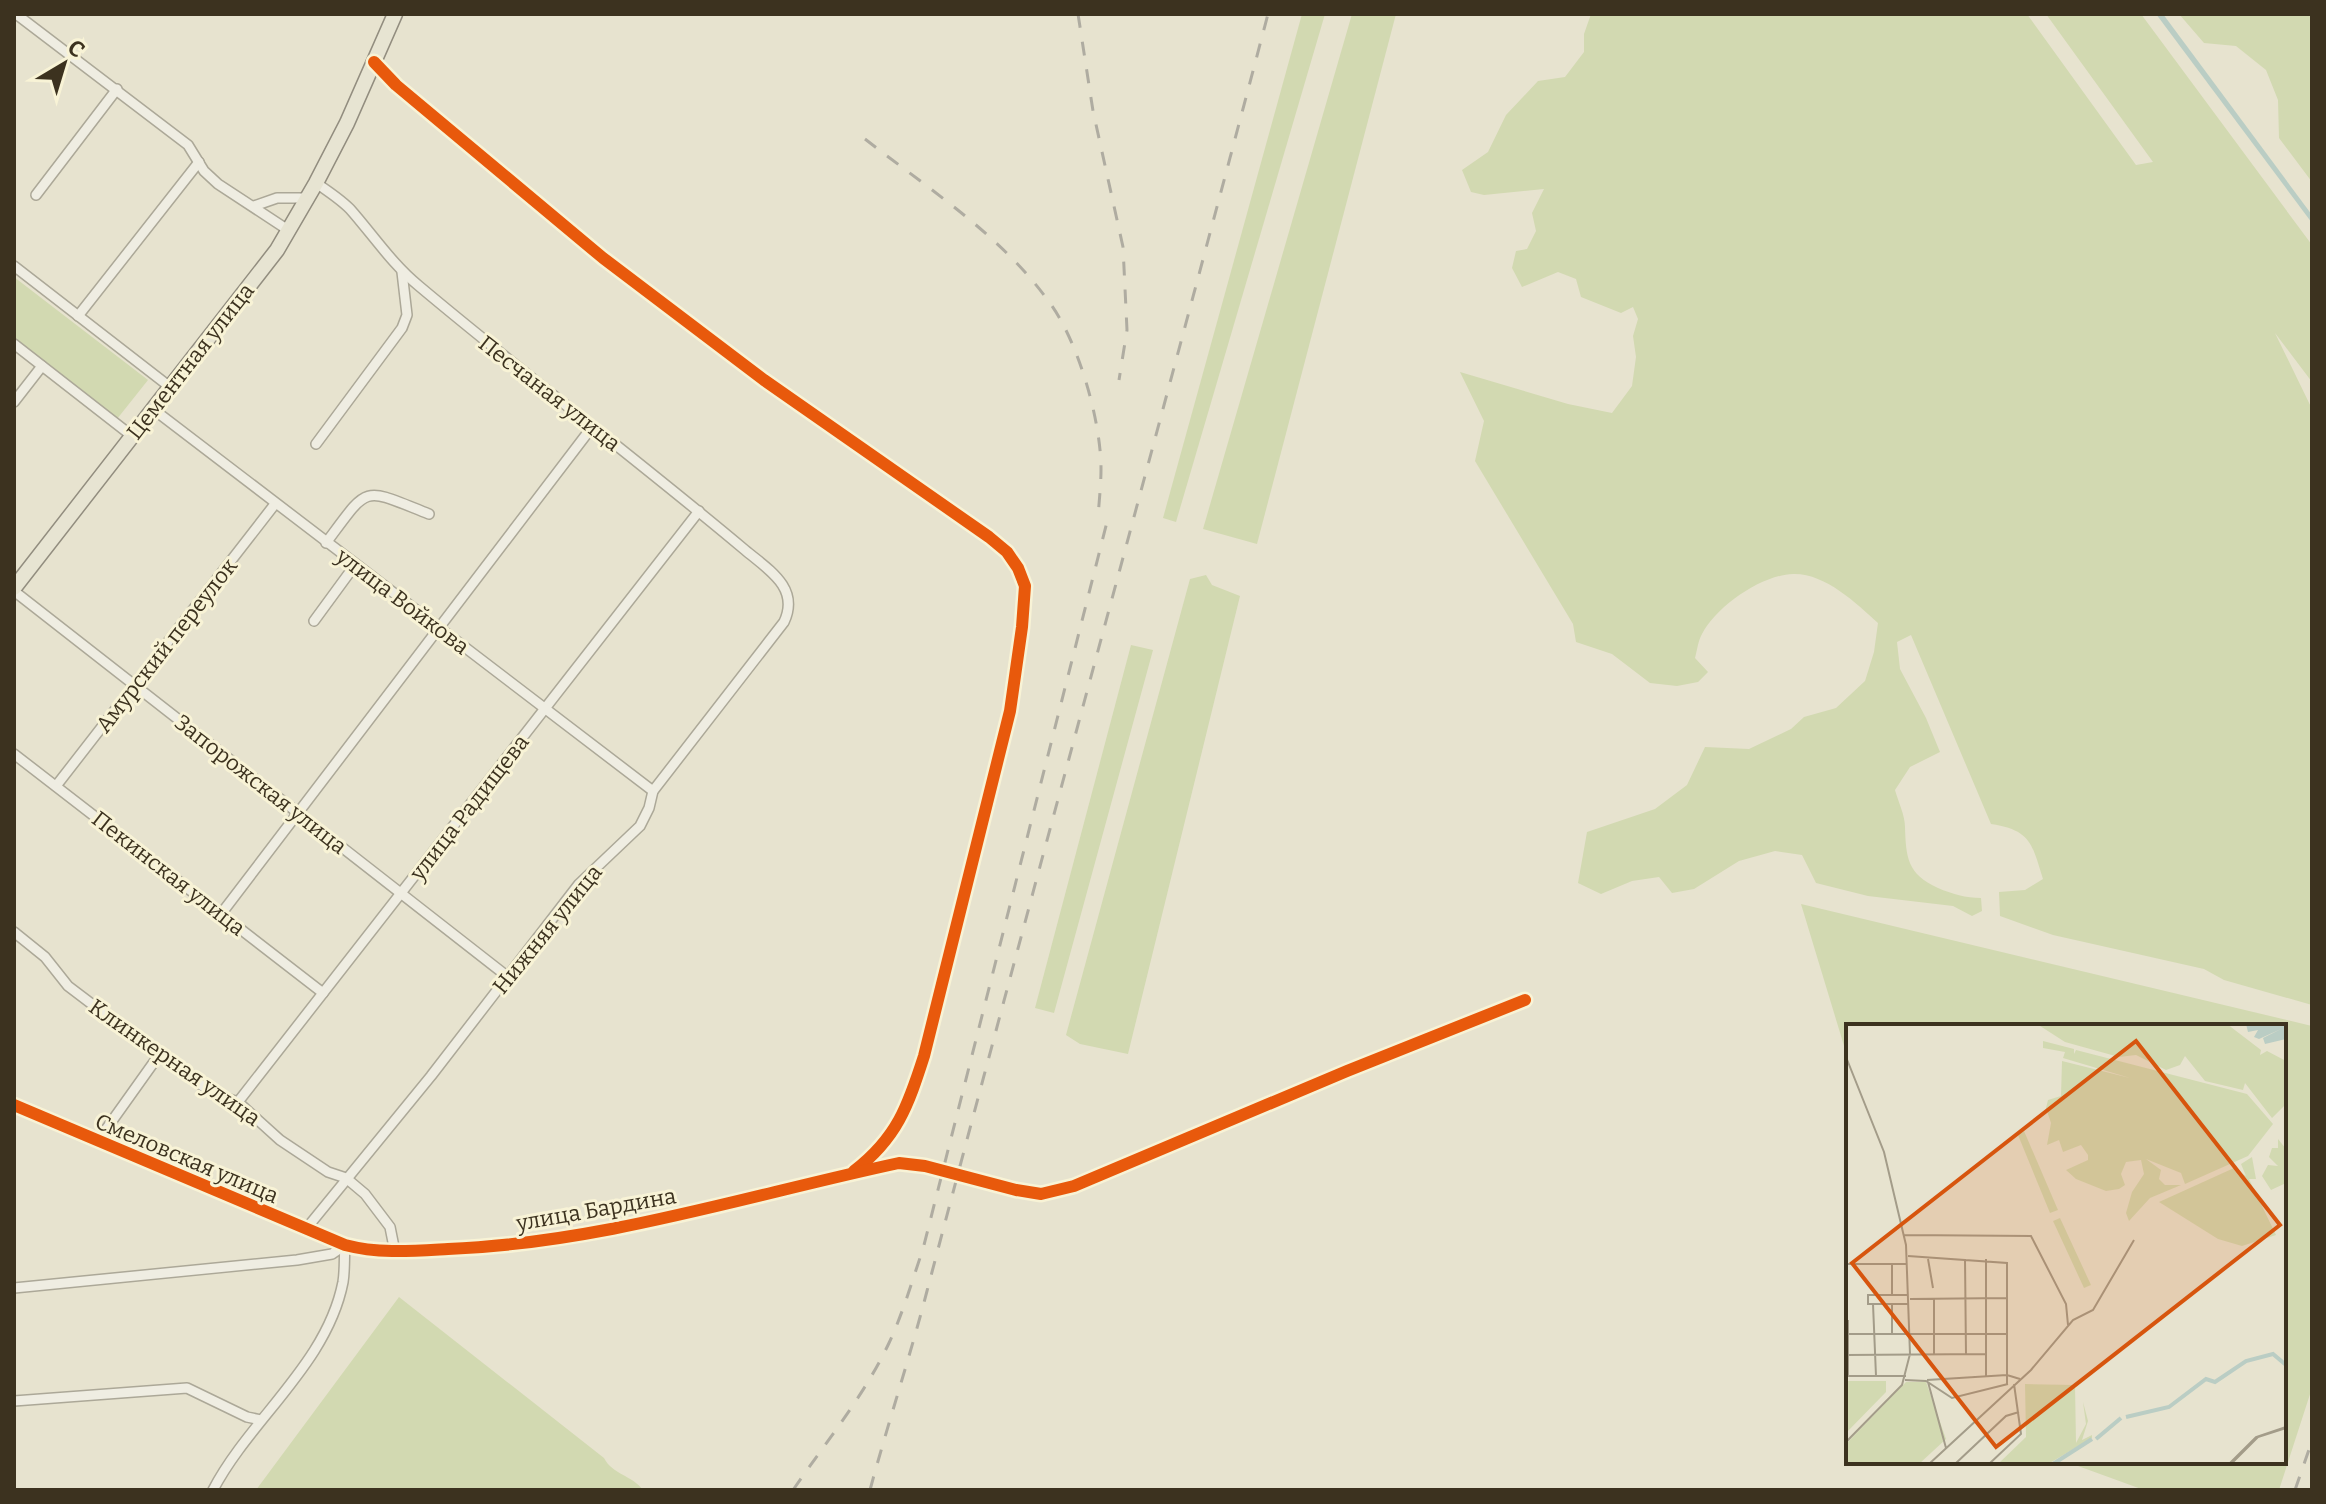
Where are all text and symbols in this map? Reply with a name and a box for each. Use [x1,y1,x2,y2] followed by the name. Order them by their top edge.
[24,24,104,104] north arrow
[62,34,90,64] text: С
[121,278,260,445] street label: Цементная улица
[473,330,626,457] street label: Песчаная улица
[330,542,475,660] street label: улица Войкова
[90,553,243,738] street label: Амурский переулок
[169,709,352,860] street label: Запорожская улица
[403,729,535,886] street label: улица Радищева
[87,805,251,942] street label: Пекинская улица
[487,859,608,999] street label: Нижняя улица
[84,993,266,1132] street label: Клинкерная улица
[1846,1024,2286,1464] inset map
[91,1108,283,1209] street label: Смеловская улица
[513,1182,678,1237] street label: улица Бардина

